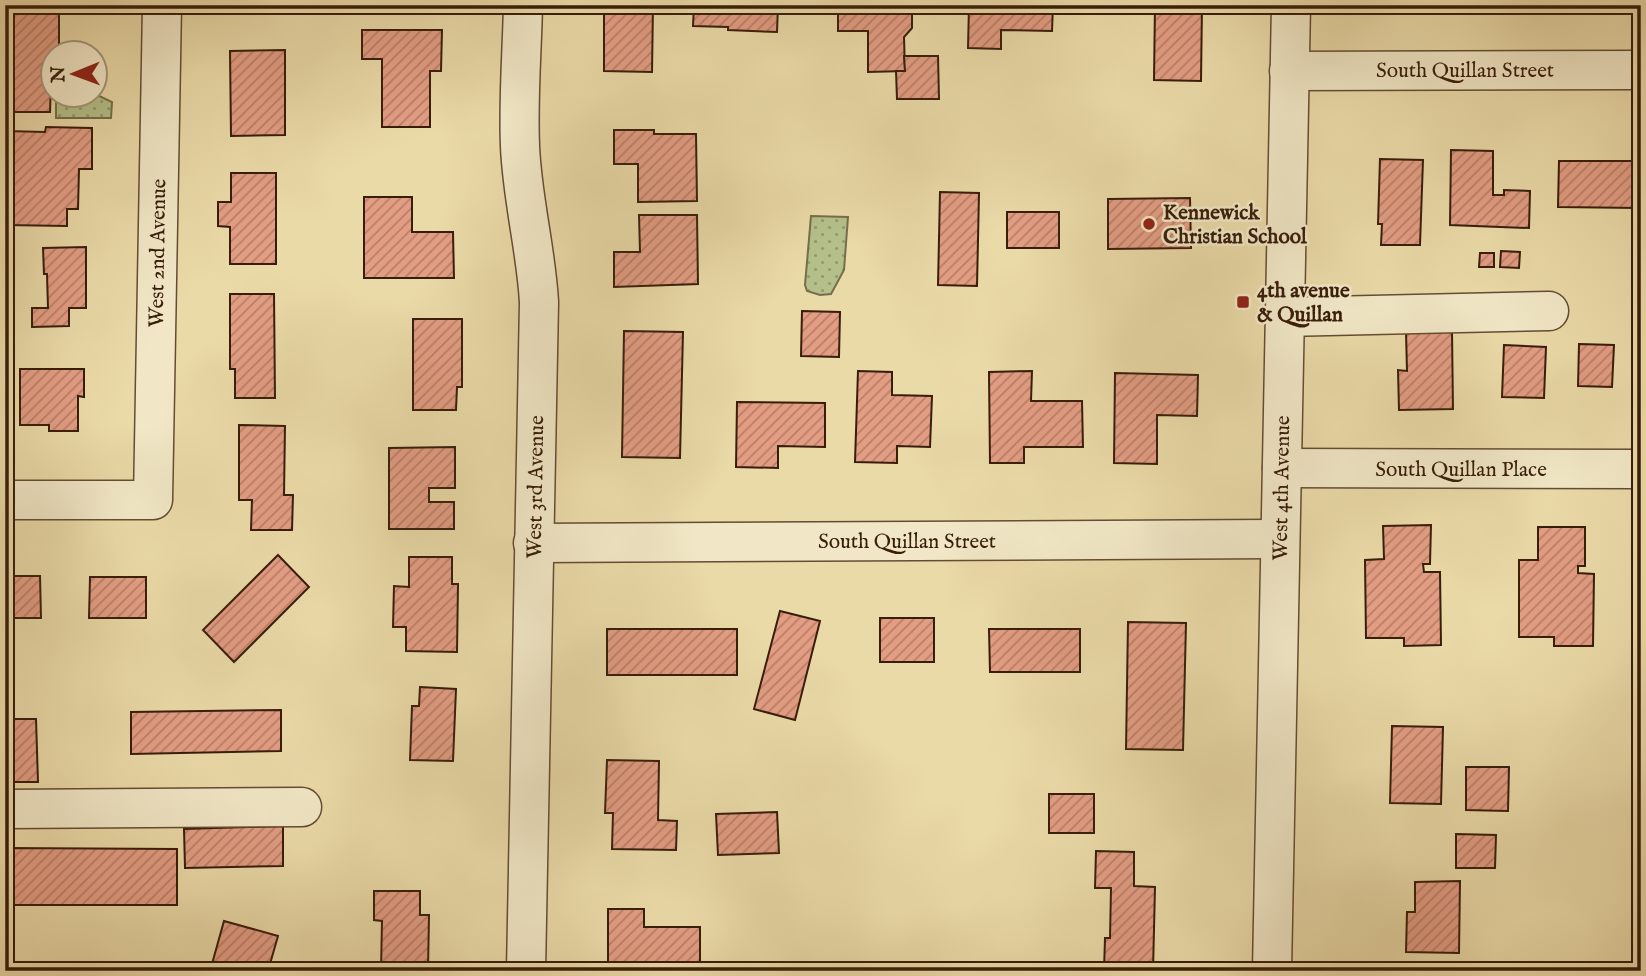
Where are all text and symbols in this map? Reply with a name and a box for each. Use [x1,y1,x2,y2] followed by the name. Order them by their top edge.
[38,38,108,108] north arrow
[1376,58,1554,85] street label: South Quillan Street
[47,65,71,84] text: N
[144,178,173,328] street label: West 2nd Avenue
[1163,200,1308,251] place label: Kennewick Christian School
[1141,216,1157,232] marker: Kennewick Christian School
[1257,278,1350,329] place label: 4th avenue & Quillan
[1235,294,1251,310] marker: 4th avenue & Quillan
[522,415,551,559] street label: West 3rd Avenue
[1268,415,1297,561] street label: West 4th Avenue
[1375,457,1547,484] street label: South Quillan Place
[818,529,996,556] street label: South Quillan Street

